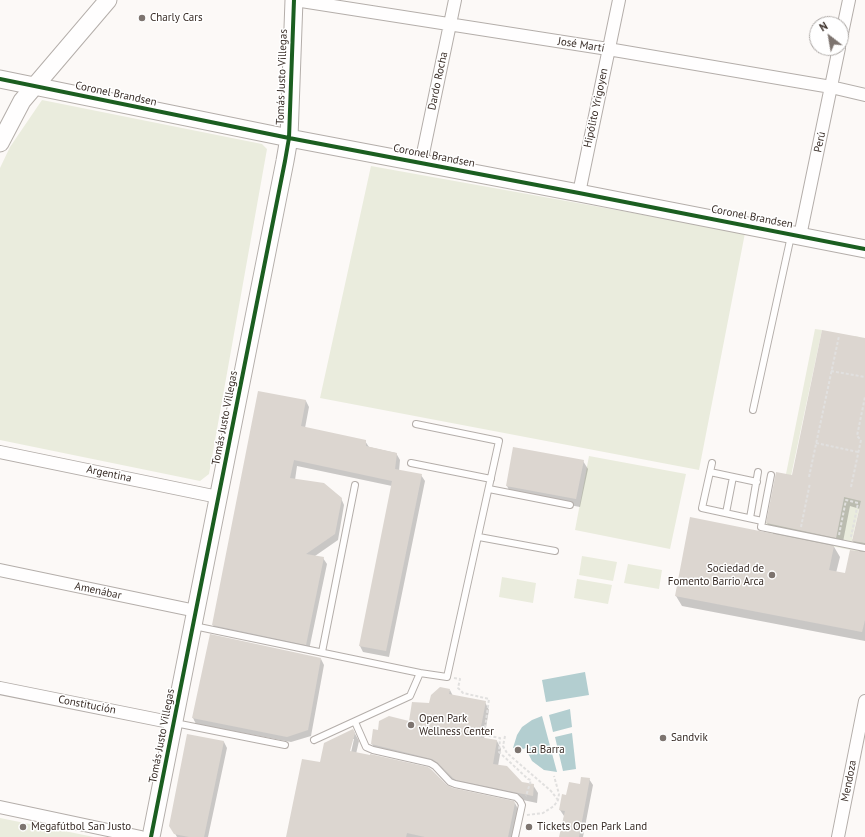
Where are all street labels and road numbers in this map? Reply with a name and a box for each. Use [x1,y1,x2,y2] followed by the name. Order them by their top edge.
[274,29,290,125] street label: Tomás Justo Villegas
[557,35,605,55] street label: José Martí
[425,51,451,111] street label: Dardo Rocha
[581,67,611,149] street label: Hipólito Yrigoyen
[74,79,158,109] street label: Coronel Brandsen
[811,130,829,154] street label: Perú
[392,142,476,170] street label: Coronel Brandsen
[710,203,794,231] street label: Coronel Brandsen
[209,370,241,466] street label: Tomás Justo Villegas
[85,463,133,485] street label: Argentina
[73,580,123,602] street label: Amenábar
[146,688,178,784] street label: Tomás Justo Villegas
[57,693,117,717] street label: Constitución
[838,759,860,803] street label: Mendoza

